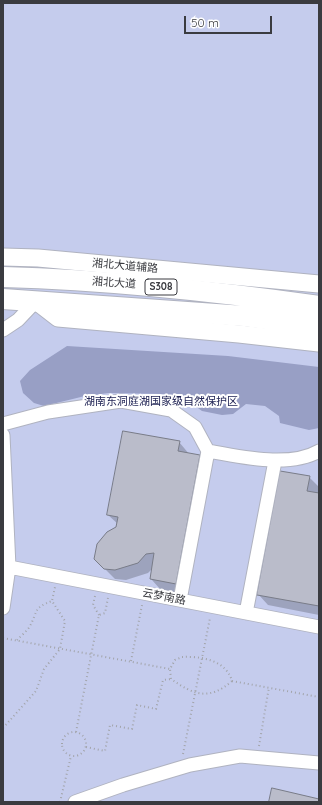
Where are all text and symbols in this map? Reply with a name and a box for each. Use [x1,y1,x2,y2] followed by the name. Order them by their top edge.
[186,8,274,34] scale bar
[191,15,219,30] text: 50 m
[92,257,158,275] street label: 湘北大道辅路
[92,275,136,291] street label: 湘北大道
[145,279,177,295] road number: S308
[84,395,238,409] park label: 湖南东洞庭湖国家级自然保护区
[141,586,187,608] street label: 云梦南路

